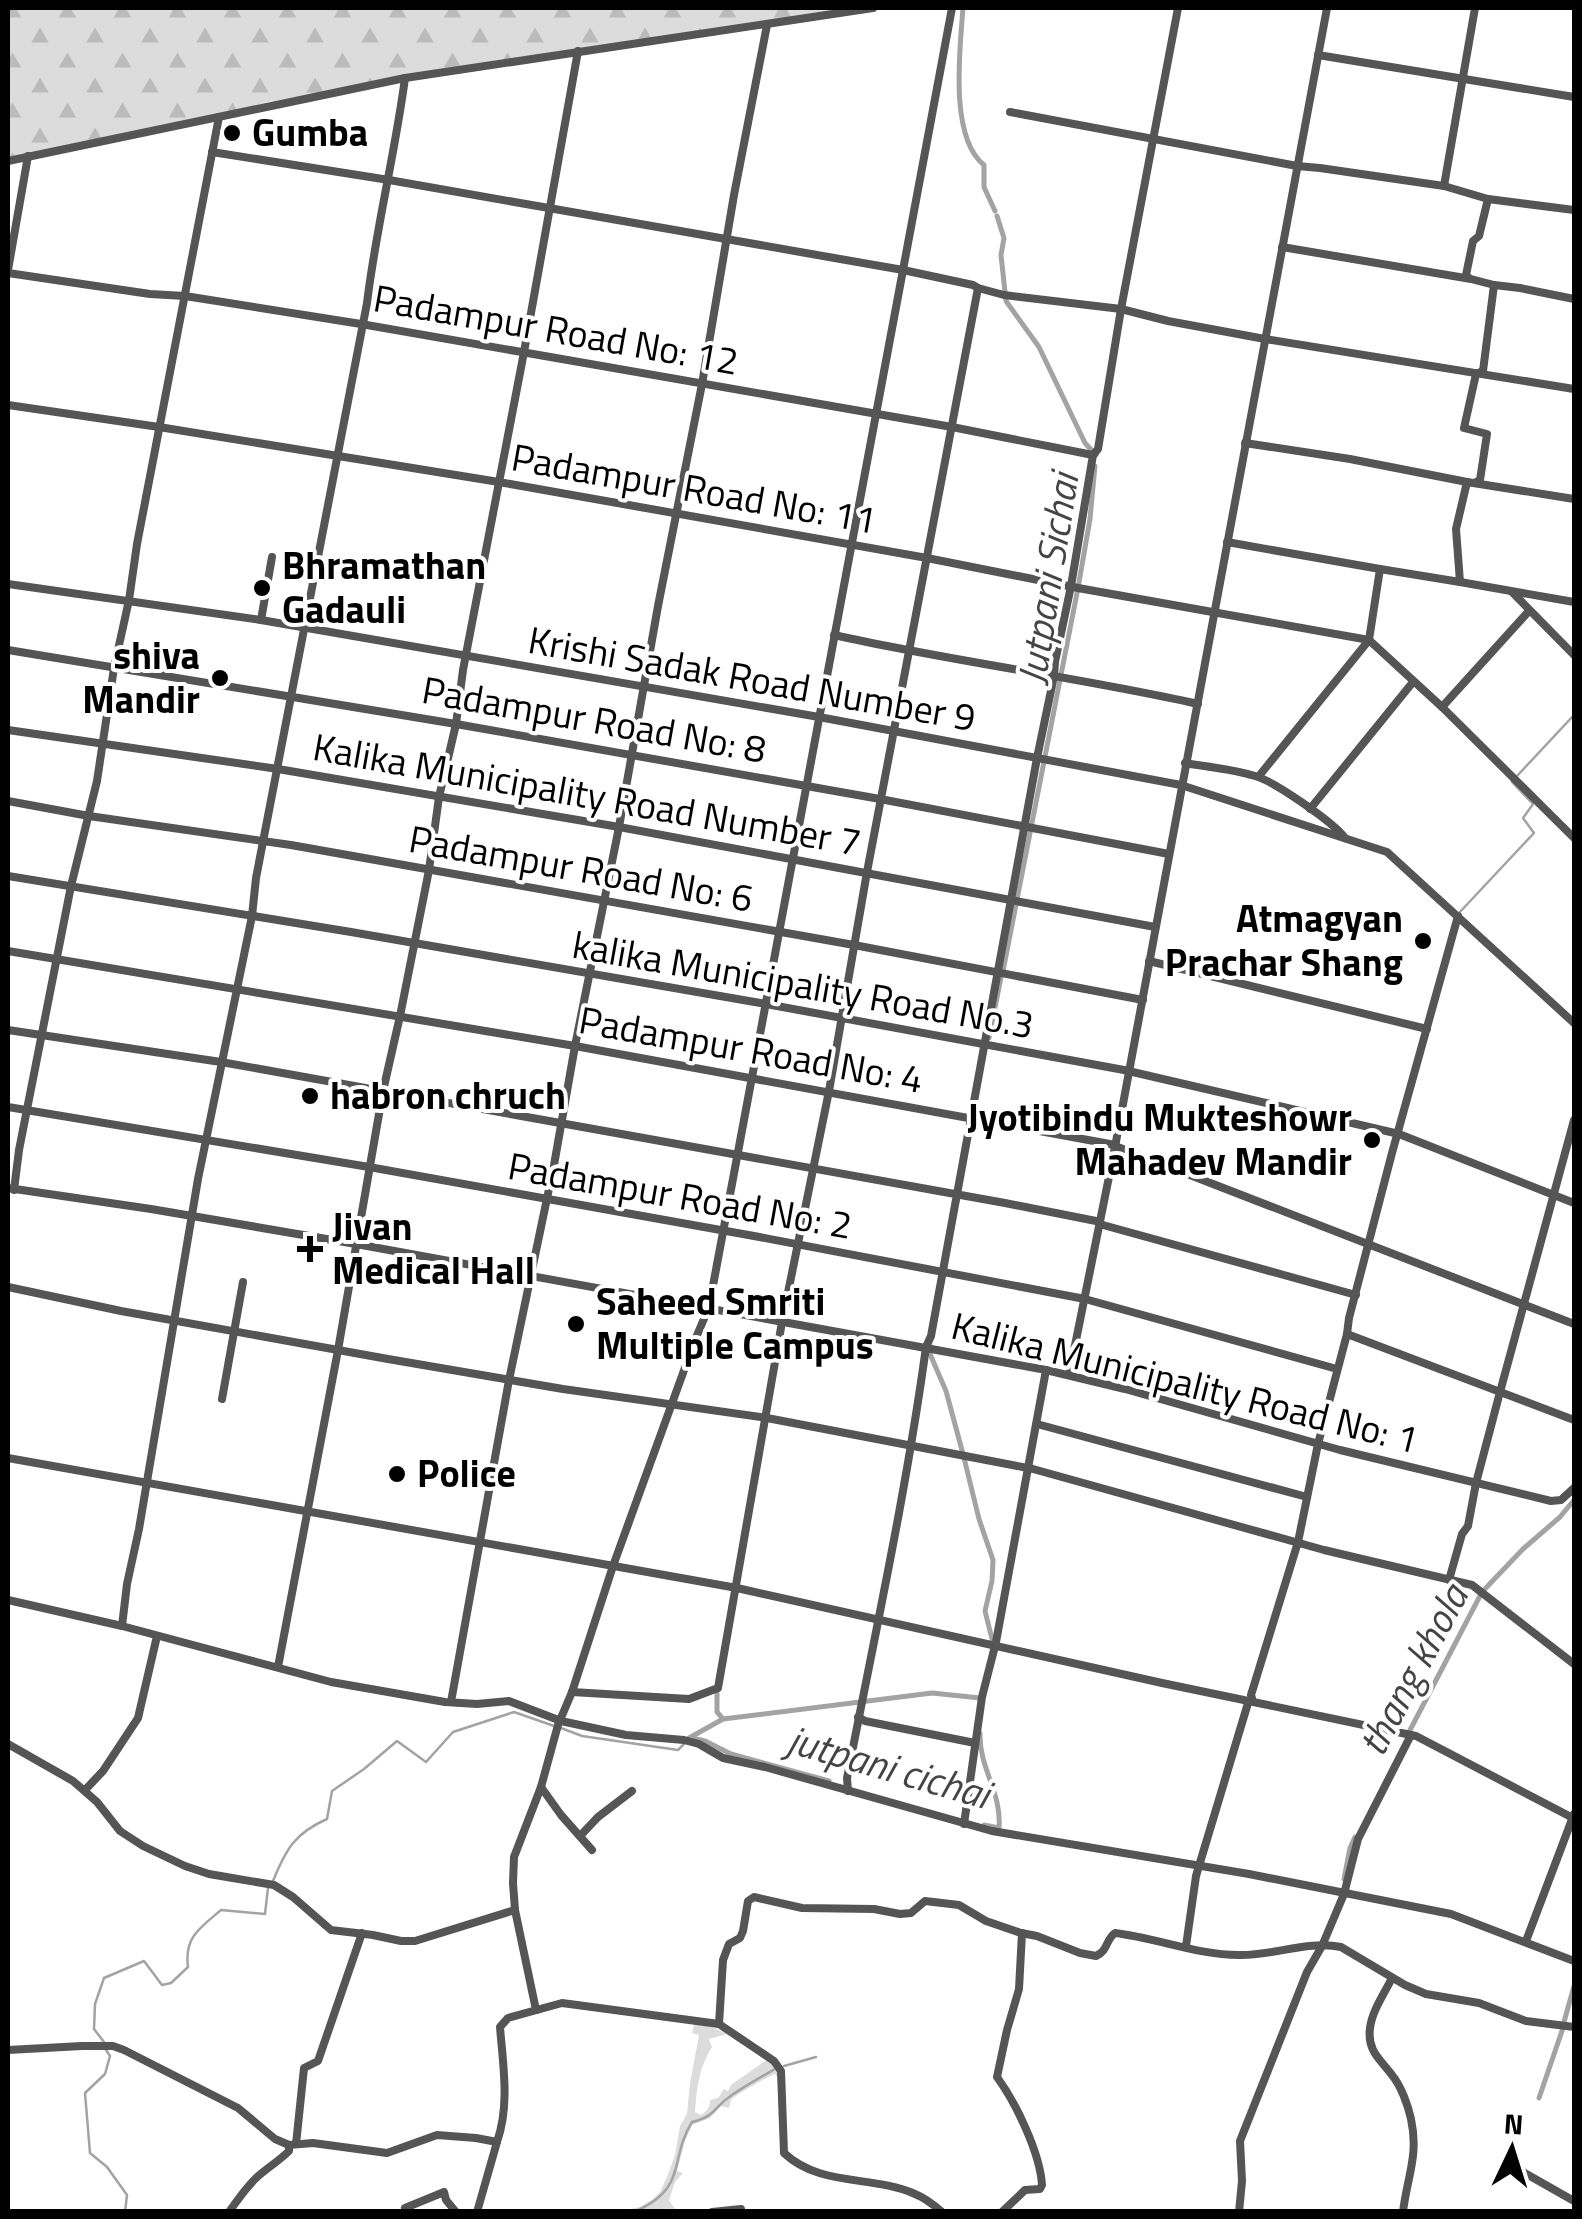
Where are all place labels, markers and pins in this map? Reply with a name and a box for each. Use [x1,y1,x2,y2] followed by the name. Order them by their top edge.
[252,103,368,161] place label: Gumba
[221,122,243,144] marker: Gumba
[282,536,486,638] place label: Bhramathan Gadauli
[251,577,273,599] marker: Bhramathan Gadauli
[82,626,200,728] place label: shiva Mandir
[209,667,231,689] marker: shiva Mandir
[1165,889,1403,991] place label: Atmagyan Prachar Shang
[1412,930,1434,952] marker: Atmagyan Prachar Shang
[330,1066,566,1124] place label: habron chruch
[299,1085,321,1107] marker: habron chruch
[967,1088,1352,1190] place label: Jyotibindu Mukteshowr Mahadev Mandir
[1361,1129,1383,1151] marker: Jyotibindu Mukteshowr Mahadev Mandir
[332,1197,535,1299] place label: Jivan Medical Hall
[297,1236,323,1262] marker: Jivan Medical Hall
[596,1272,874,1374] place label: Saheed Smriti Multiple Campus
[565,1313,587,1335] marker: Saheed Smriti Multiple Campus
[417,1444,516,1502] place label: Police
[386,1463,408,1485] marker: Police

